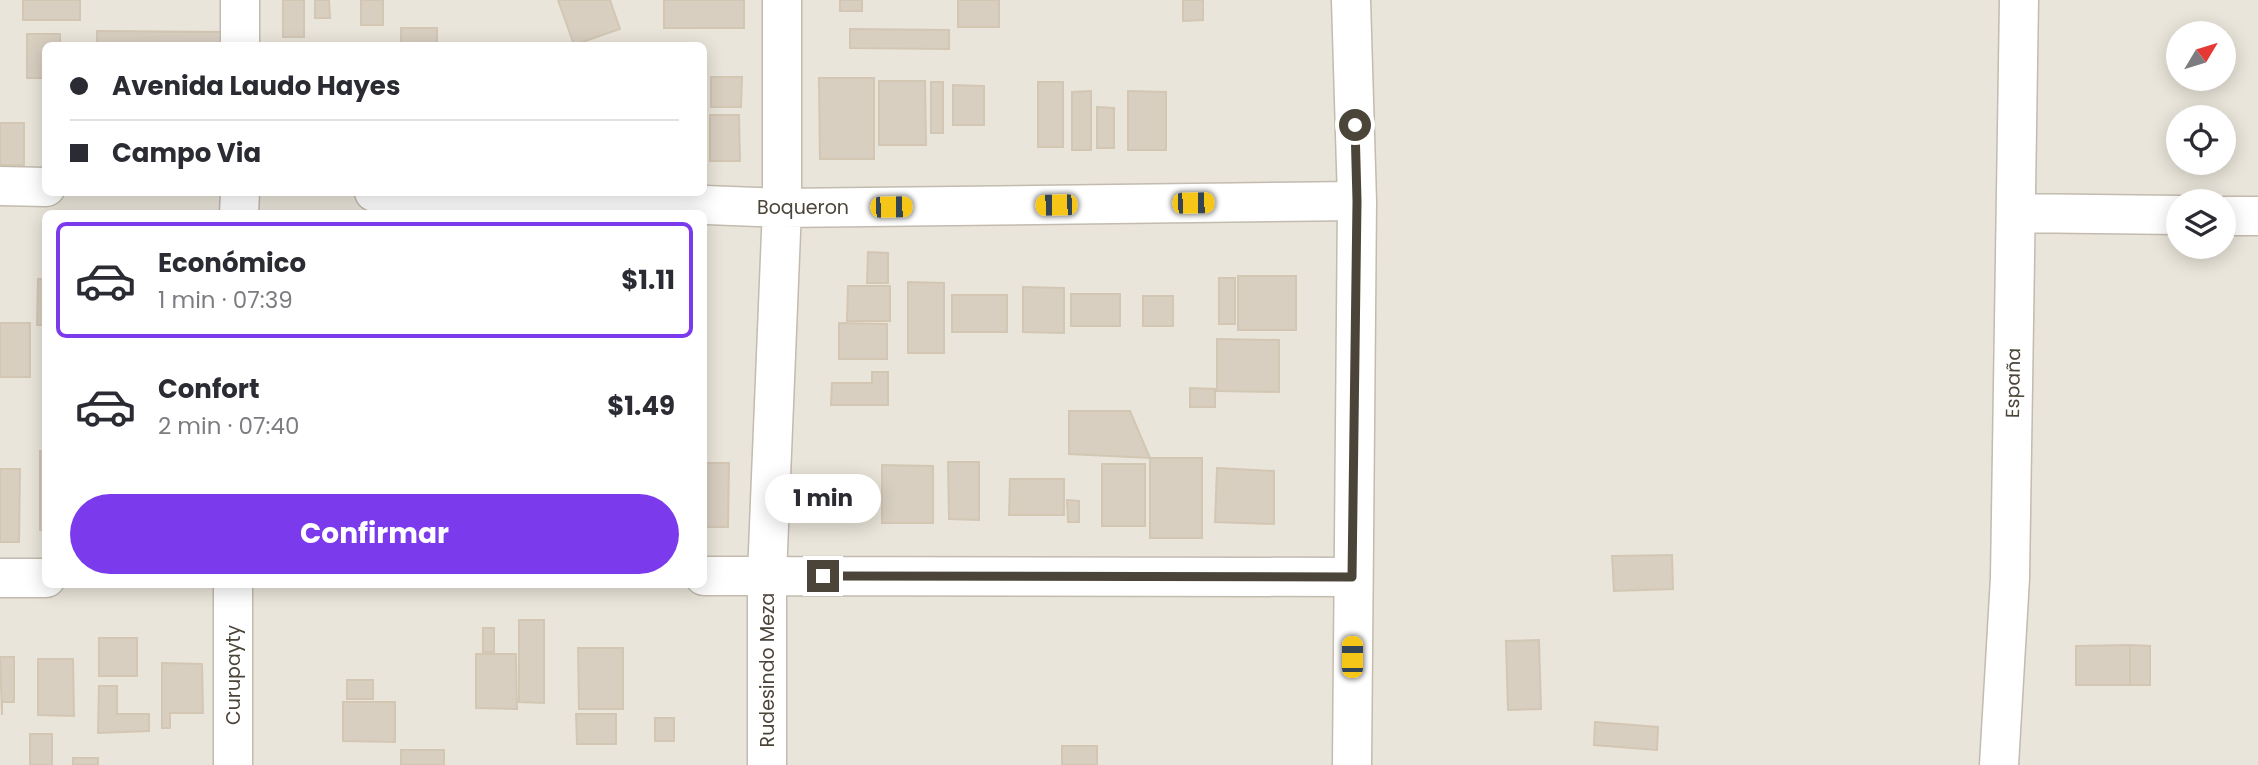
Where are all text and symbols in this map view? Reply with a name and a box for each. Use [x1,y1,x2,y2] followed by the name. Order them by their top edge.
[2166,21,2236,91] north arrow
[2166,21,2236,259] map controls
[112,68,400,104] text: Avenida Laudo Hayes
[2166,105,2236,175] button: locate
[1339,109,1371,141] route start
[112,135,261,171] text: Campo Via
[2166,189,2236,259] button: layers
[1172,192,1215,214] car
[757,194,849,221] street label: Boqueron
[1035,194,1078,216] car
[870,196,913,218] car
[158,245,306,281] text: Económico
[74,249,137,312] icon: car
[621,262,675,298] text: $1.11
[158,284,293,316] text: 1 min · 07:39
[1999,348,2027,418] street label: España
[158,371,260,407] text: Confort
[74,375,137,438] icon: car
[607,388,675,424] text: $1.49
[158,410,299,442] text: 2 min · 07:40
[765,475,881,524] callout: 1 min
[793,482,853,514] text: 1 min
[70,494,679,574] button: Confirmar
[807,560,839,592] route end
[754,593,781,747] street label: Rudesindo Meza
[220,625,247,725] street label: Curupayty
[1342,636,1363,678] car

